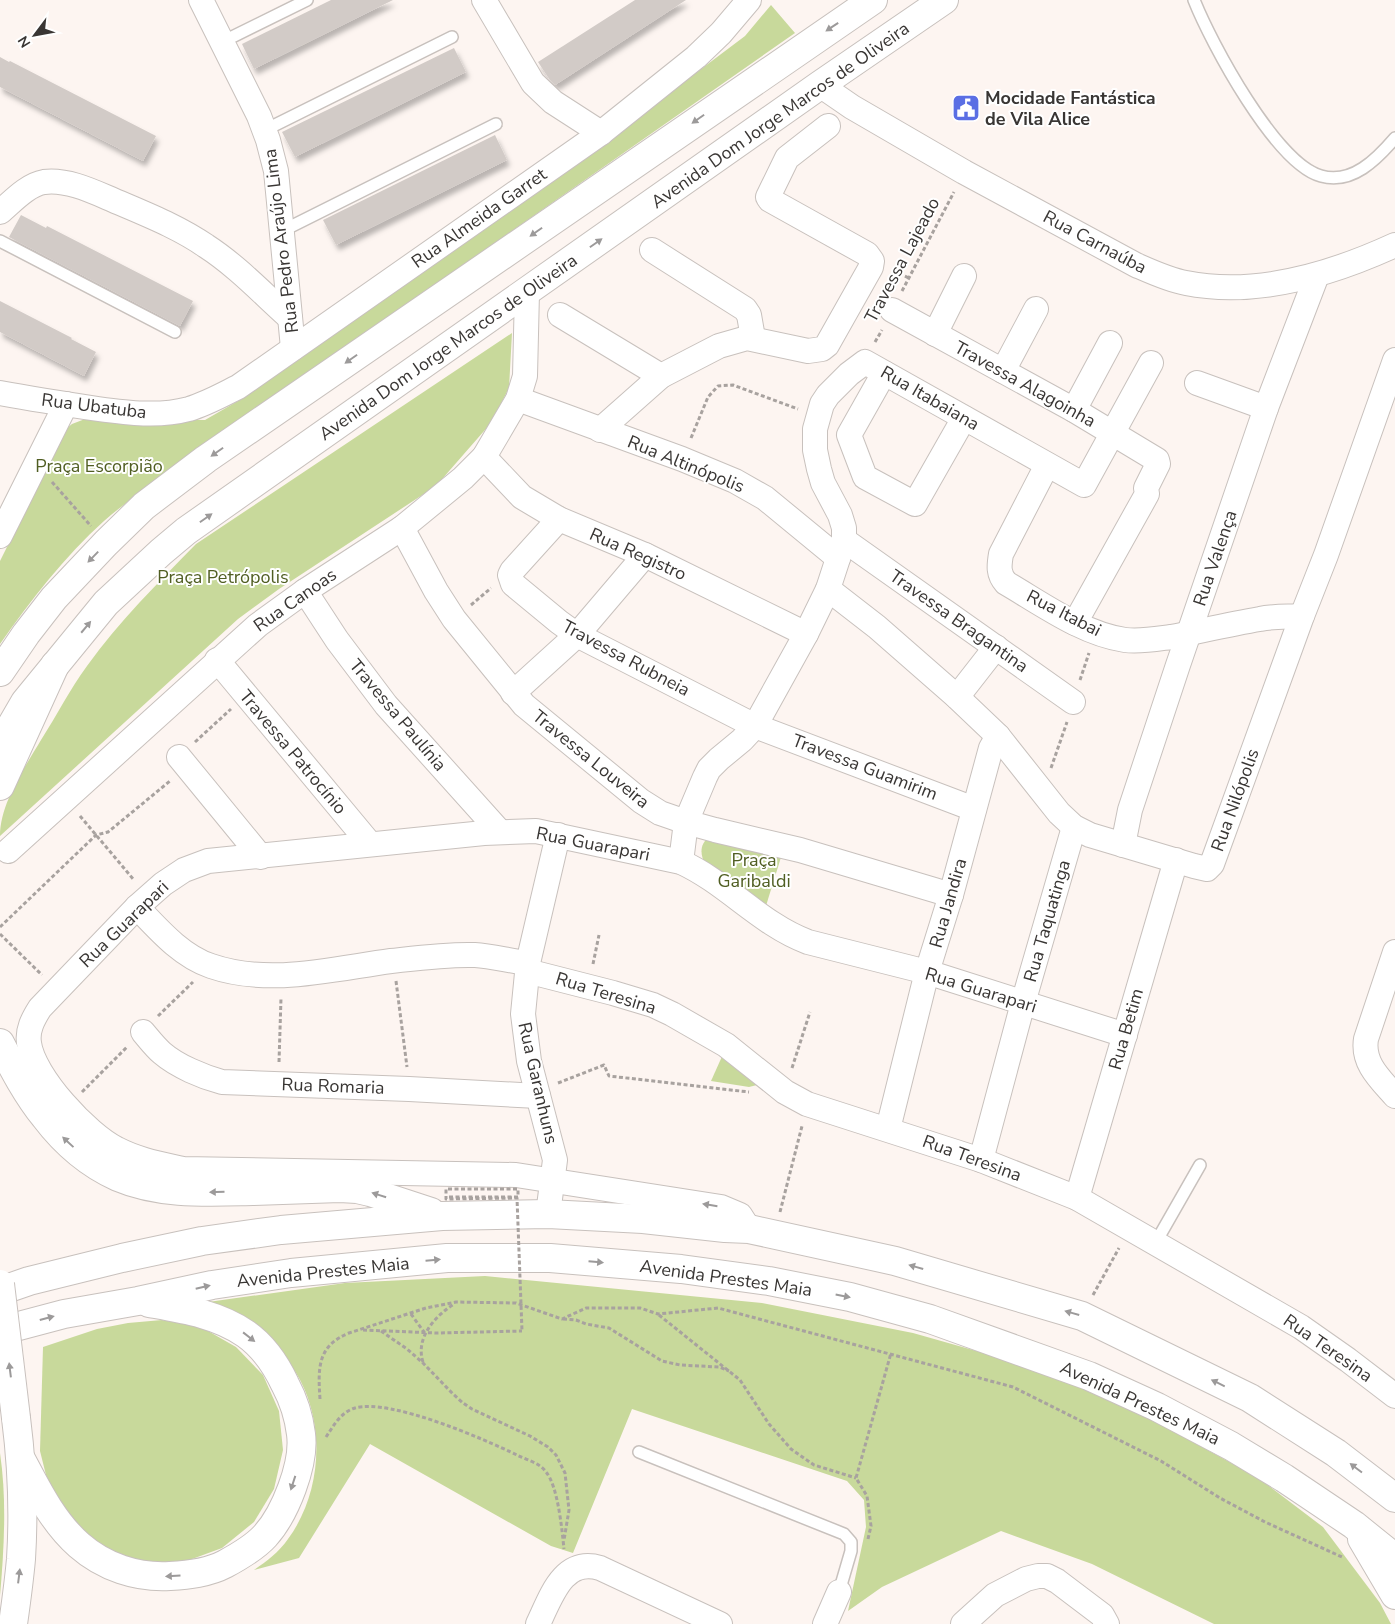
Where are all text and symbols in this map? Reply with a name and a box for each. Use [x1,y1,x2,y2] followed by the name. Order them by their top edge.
[10,10,60,60] north arrow
[646,16,914,214] street label: Avenida Dom Jorge Marcos de Oliveira
[826,22,839,32] one-way arrow
[14,32,35,51] text: N
[985,86,1156,131] place label: Mocidade Fantástica de Vila Alice
[951,93,981,123] public building icon: Mocidade Fantástica de Vila Alice
[692,114,705,124] one-way arrow
[258,148,304,334] street label: Rua Pedro Araújo Lima
[407,162,552,274] street label: Rua Almeida Garret
[859,193,945,327] street label: Travessa Lajeado
[1039,205,1151,279] street label: Rua Carnaúba
[529,227,543,237] one-way arrow
[589,238,603,248] one-way arrow
[314,248,582,446] street label: Avenida Dom Jorge Marcos de Oliveira
[950,335,1100,433] street label: Travessa Alagoinha
[344,354,358,364] one-way arrow
[876,360,984,436] street label: Rua Itabaiana
[40,388,148,424] street label: Rua Ubatuba
[624,430,748,498] street label: Rua Altinópolis
[210,447,224,457] one-way arrow
[35,454,163,478] park label: Praça Escorpião
[1187,507,1243,609] street label: Rua Valença
[199,513,212,523] one-way arrow
[586,522,690,586] street label: Rua Registro
[87,550,99,562] one-way arrow
[249,563,341,637] street label: Rua Canoas
[885,564,1033,678] street label: Travessa Bragantina
[157,565,289,589] park label: Praça Petrópolis
[1022,584,1106,642] street label: Rua Itabai
[558,614,694,702] street label: Travessa Rubneia
[81,621,92,634] one-way arrow
[344,654,452,776] street label: Travessa Paulínia
[234,685,352,819] street label: Travessa Patrocínio
[527,704,655,814] street label: Travessa Louveira
[789,728,941,806] street label: Travessa Guamirim
[1205,745,1265,855] street label: Rua Nilópolis
[534,821,652,867] street label: Rua Guarapari
[717,848,791,893] park label: Praça Garibaldi
[924,855,972,951] street label: Rua Jandira
[1018,857,1076,985] street label: Rua Taquatinga
[74,875,174,973] street label: Rua Guarapari
[922,962,1040,1018] street label: Rua Guarapari
[553,966,659,1020] street label: Rua Teresina
[1103,985,1149,1073] street label: Rua Betim
[512,1020,564,1146] street label: Rua Garanhuns
[281,1072,385,1100] street label: Rua Romaria
[919,1129,1025,1187] street label: Rua Teresina
[62,1136,74,1148] one-way arrow
[209,1188,225,1196] one-way arrow
[371,1191,386,1198] one-way arrow
[701,1201,717,1209] one-way arrow
[235,1251,411,1293] street label: Avenida Prestes Maia
[638,1254,814,1302] street label: Avenida Prestes Maia
[426,1255,442,1263] one-way arrow
[588,1258,604,1266] one-way arrow
[908,1263,923,1271] one-way arrow
[195,1283,210,1291] one-way arrow
[835,1292,851,1300] one-way arrow
[1279,1308,1377,1388] street label: Rua Teresina
[1064,1309,1079,1317] one-way arrow
[40,1314,55,1322] one-way arrow
[243,1332,256,1343] one-way arrow
[1056,1355,1224,1451] street label: Avenida Prestes Maia
[6,1362,14,1378] one-way arrow
[1211,1379,1226,1387] one-way arrow
[1350,1463,1363,1474] one-way arrow
[288,1476,296,1491] one-way arrow
[15,1567,23,1583] one-way arrow
[165,1572,181,1580] one-way arrow

